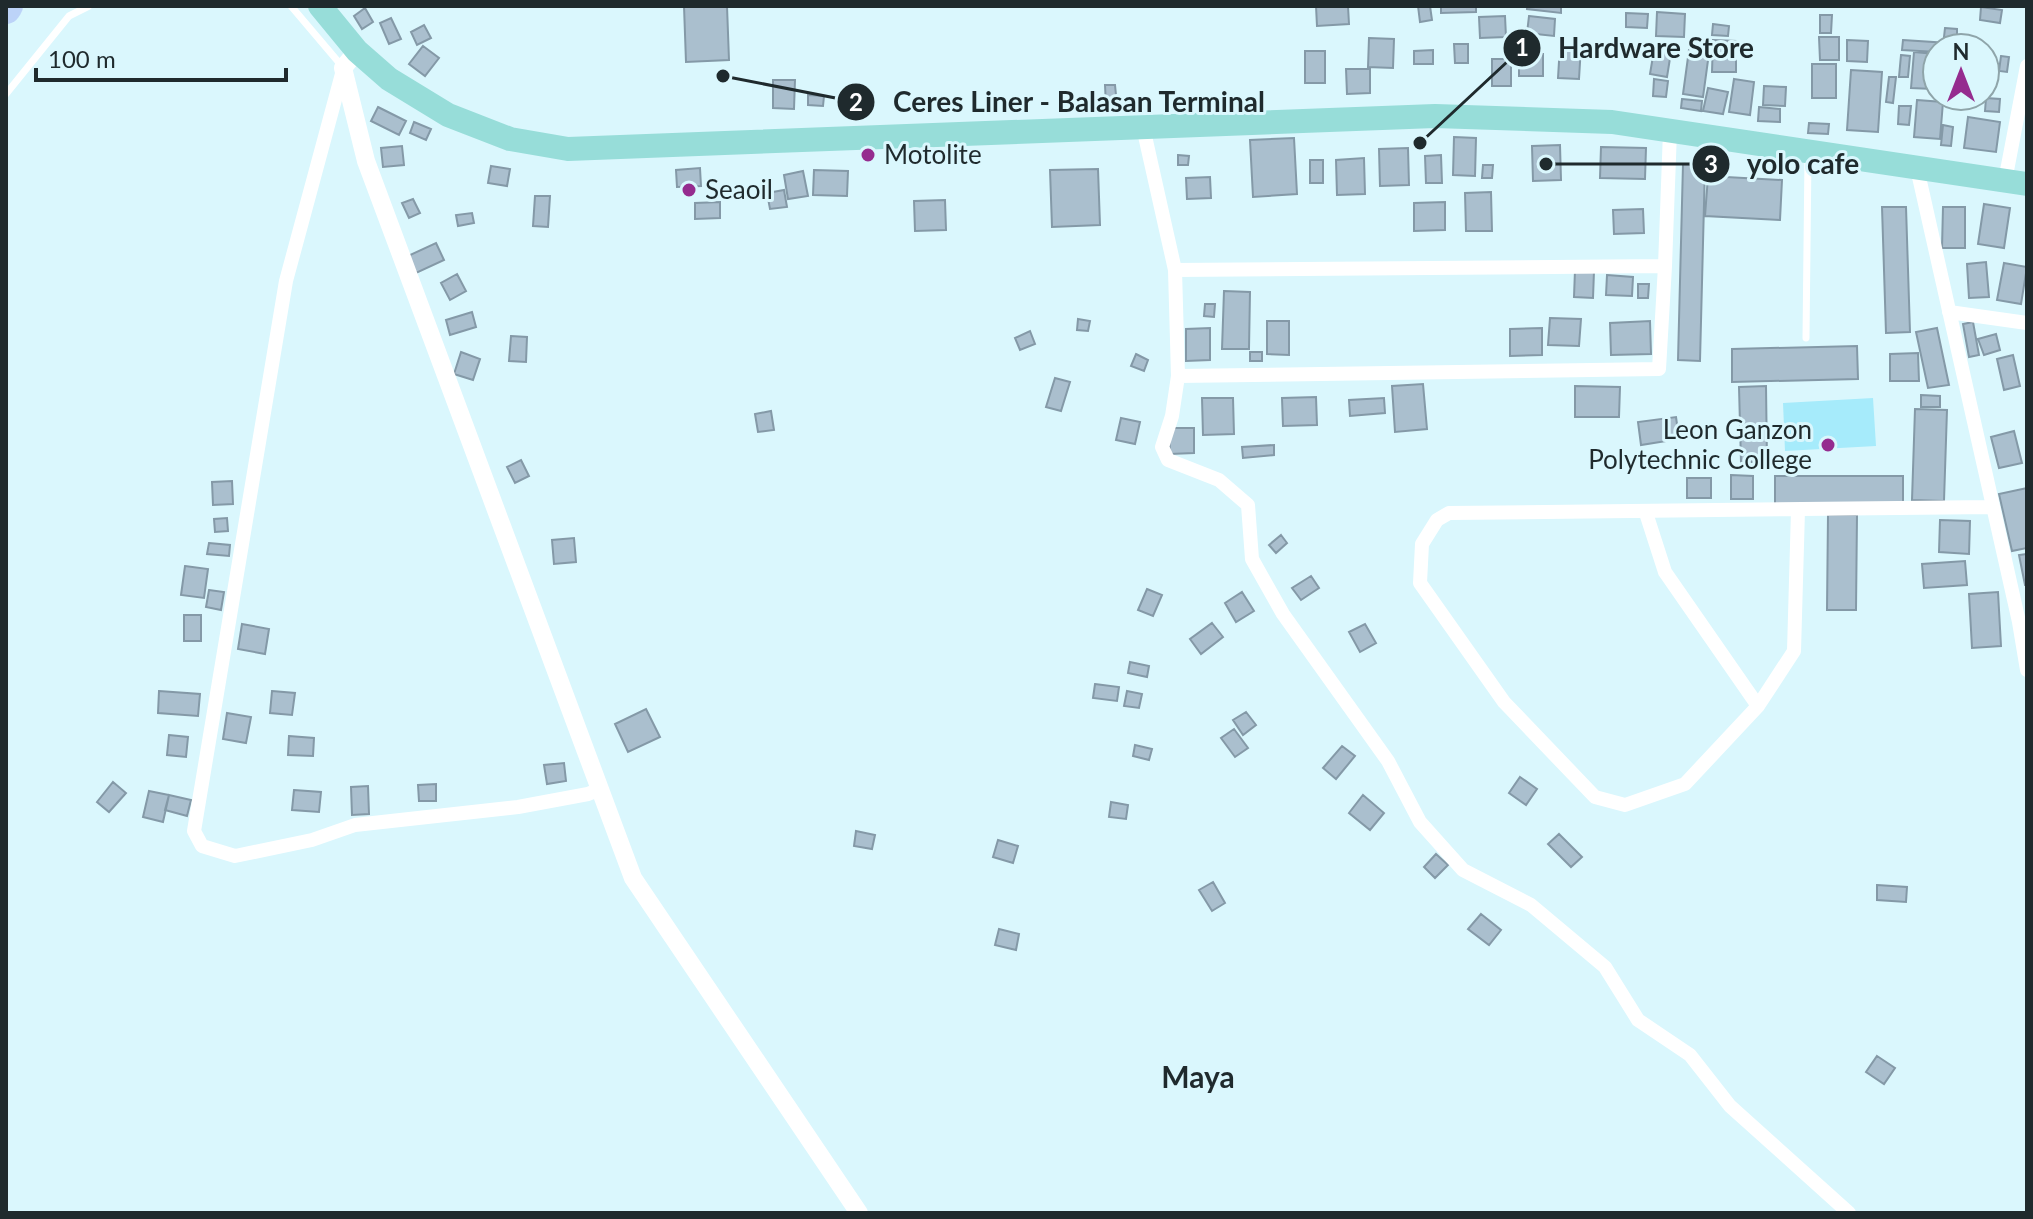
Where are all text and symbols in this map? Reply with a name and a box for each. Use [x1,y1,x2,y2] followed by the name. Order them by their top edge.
[1502,22,1770,74] callout: Hardware Store
[1558,30,1754,64] text: Hardware Store
[36,32,286,82] scale bar
[1515,32,1529,61] text: 1
[1921,32,2001,112] north arrow
[1953,38,1969,65] text: N
[48,44,116,73] text: 100 m
[836,76,1282,128] callout: Ceres Liner - Balasan Terminal
[893,84,1265,118] text: Ceres Liner - Balasan Terminal
[849,87,863,116] text: 2
[884,138,982,170] place label: Motolite
[1691,138,1875,190] callout: yolo cafe
[859,146,877,164] marker: Motolite
[1747,146,1859,180] text: yolo cafe
[1704,149,1718,178] text: 3
[705,173,773,205] place label: Seaoil
[680,181,698,199] marker: Seaoil
[1588,413,1812,475] place label: Leon Ganzon Polytechnic College
[1819,436,1837,454] marker: Leon Ganzon Polytechnic College
[1161,1058,1235,1094] district label: Maya

